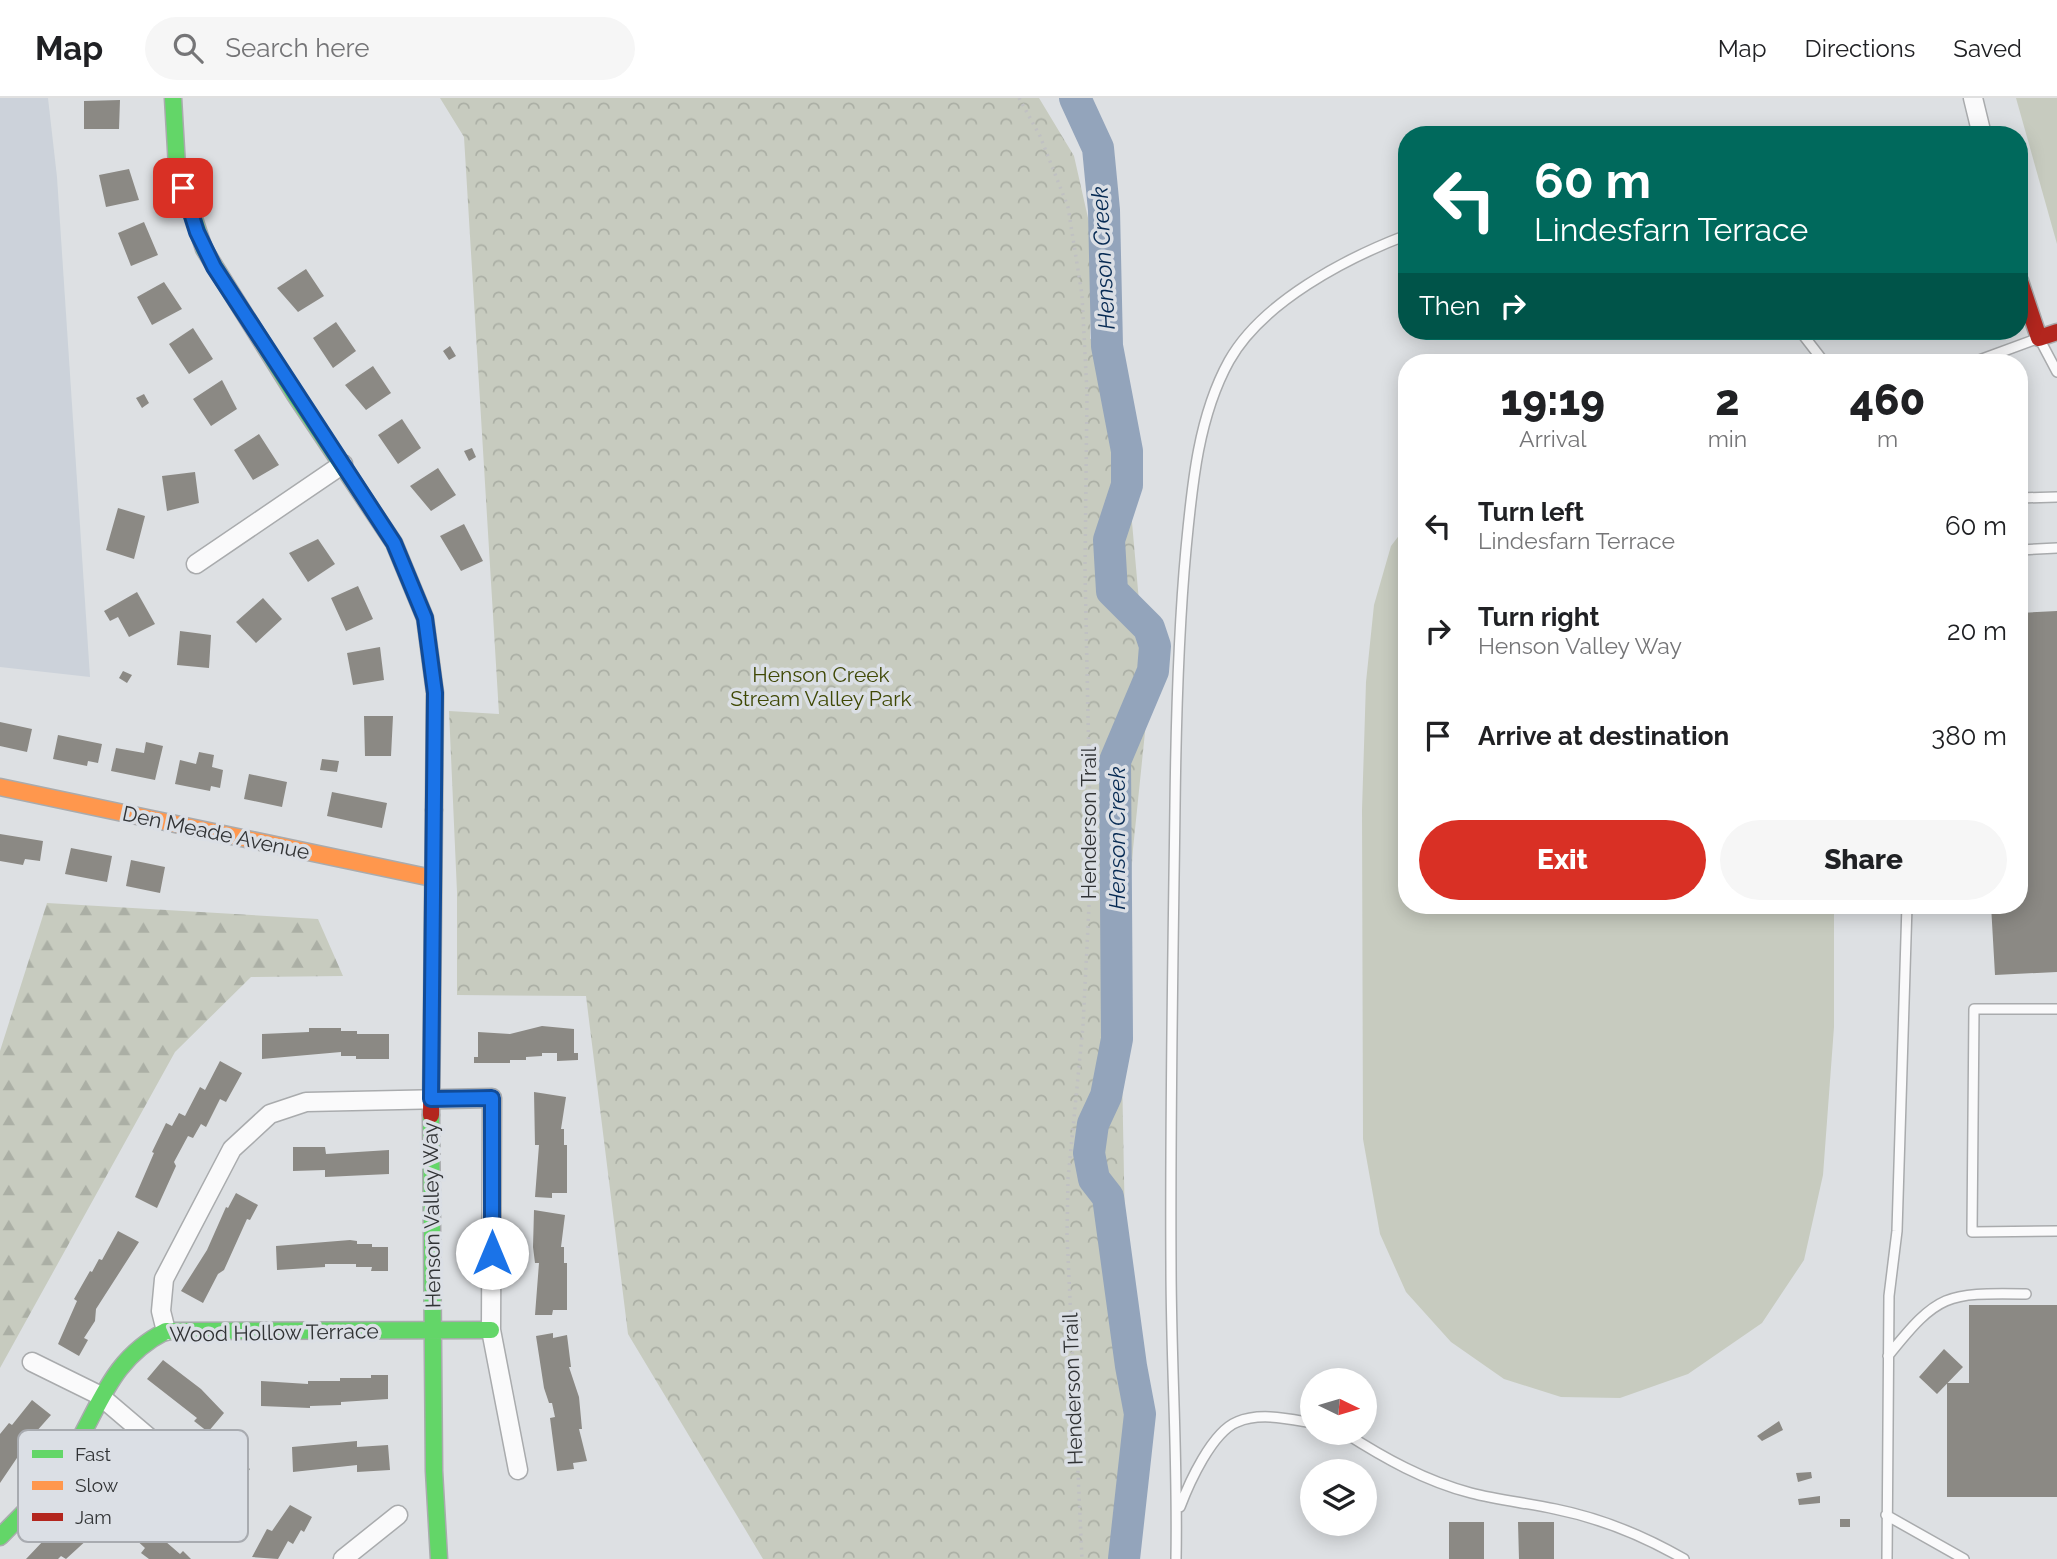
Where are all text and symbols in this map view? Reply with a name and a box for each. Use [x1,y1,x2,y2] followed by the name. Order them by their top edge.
[145,17,635,80] search box
[35,29,103,68] text: Map
[169,29,207,67] icon: search
[225,33,370,63] text: Search here
[1718,34,1767,63] text: Map
[1805,34,1915,63] text: Directions
[1953,34,2022,63] text: Saved
[1534,152,1651,209] text: 60 m
[1419,154,1510,245] icon: left
[153,158,213,218] pin
[164,169,202,207] icon: arrive
[1085,186,1120,330] water label: Henson Creek
[1534,211,1808,248] text: Lindesfarn Terrace
[1494,287,1532,325] icon: right
[1419,291,1480,321] text: Then
[1501,376,1605,425] text: 19:19
[1715,376,1740,425] text: 2
[1850,376,1925,425] text: 460
[1519,425,1587,452] text: Arrival
[1708,425,1747,452] text: min
[1877,425,1898,452] text: m
[1478,497,1584,527] text: Turn left
[1419,507,1457,545] icon: left
[1945,511,2007,541] text: 60 m
[1478,527,1675,554] text: Lindesfarn Terrace
[1478,602,1599,632] text: Turn right
[1419,612,1457,650] icon: right
[1947,616,2007,646] text: 20 m
[1478,632,1682,659] text: Henson Valley Way
[730,662,912,711] park label: Henson Creek Stream Valley Park
[1419,717,1457,755] icon: arrive
[1478,721,1729,751] text: Arrive at destination
[1931,721,2007,751] text: 380 m
[1076,747,1101,899] street label: Henderson Trail
[1103,766,1130,910] water label: Henson Creek
[120,800,312,865] street label: Den Meade Avenue
[1419,820,1706,900] button: Exit
[1720,820,2007,900] button: Share
[417,1122,446,1308] street label: Henson Valley Way
[455,1216,529,1290] position arrow
[1057,1312,1088,1466] street label: Henderson Trail
[169,1318,379,1347] street label: Wood Hollow Terrace
[1300,1368,1377,1446] north arrow
[1300,1368,1377,1536] map controls
[18,1430,248,1542] legend
[75,1443,111,1465] text: Fast
[1300,1459,1377,1536] button: layers
[75,1474,119,1496] text: Slow
[75,1506,112,1528] text: Jam

